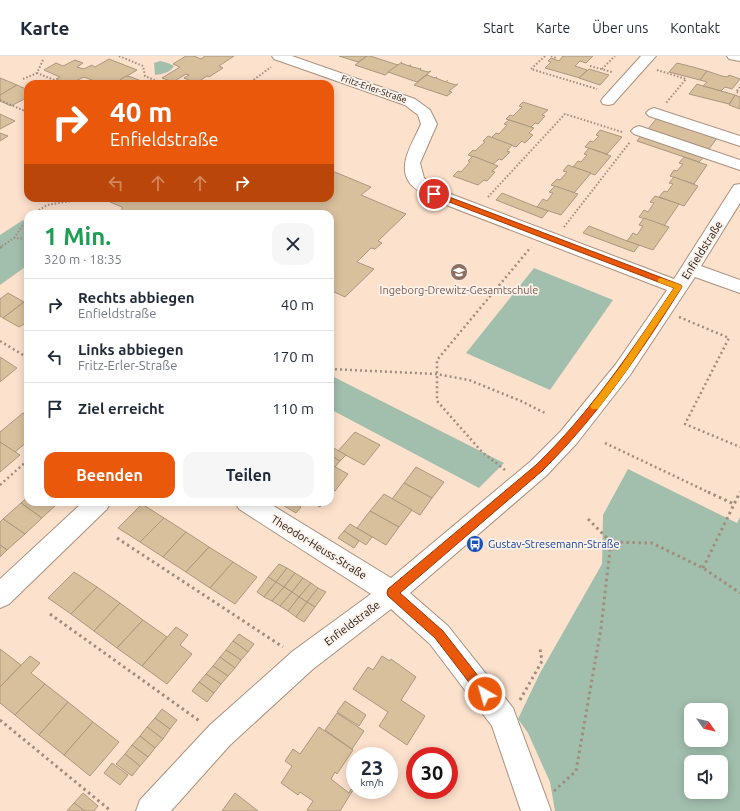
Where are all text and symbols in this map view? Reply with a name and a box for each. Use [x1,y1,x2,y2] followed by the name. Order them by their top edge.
[20,17,69,39] text: Karte
[483,20,514,36] text: Start
[536,20,570,36] text: Karte
[592,20,648,36] text: Über uns
[670,20,720,36] text: Kontakt
[340,73,408,105] street label: Fritz-Erler-Straße
[44,96,96,148] icon: right
[110,96,172,127] text: 40 m
[110,129,219,149] text: Enfieldstraße
[105,172,127,194] icon: left
[147,172,169,194] icon: ahead
[189,172,211,194] icon: ahead
[231,172,253,194] icon: right
[417,177,451,211] pin
[423,183,445,205] icon: arrive
[679,219,725,281] street label: Enfieldstraße
[44,223,111,250] text: 1 Min.
[272,223,314,265] button: close
[44,252,122,266] text: 320 m · 18:35
[449,262,469,282] school or university icon: Ingeborg-Drewitz-Gesamtschule
[380,284,538,296] place label: Ingeborg-Drewitz-Gesamtschule
[78,289,195,306] text: Rechts abbiegen
[44,294,66,316] icon: right
[281,296,314,313] text: 40 m
[78,306,156,320] text: Enfieldstraße
[78,341,183,358] text: Links abbiegen
[44,346,66,368] icon: left
[272,348,314,365] text: 170 m
[78,358,177,372] text: Fritz-Erler-Straße
[44,398,66,420] icon: arrive
[78,400,164,417] text: Ziel erreicht
[272,400,314,417] text: 110 m
[44,452,175,498] button: Beenden
[183,452,314,498] button: Teilen
[269,513,369,581] street label: Theodor-Heuss-Straße
[465,534,485,554] bus stop icon: Gustav-Stresemann-Straße
[488,538,620,550] place label: Gustav-Stresemann-Straße
[322,598,382,648] street label: Enfieldstraße
[464,673,506,715] position arrow
[684,703,728,747] north arrow
[684,703,728,799] map controls
[406,747,458,799] speed limit sign: 30
[684,755,728,799] button: sound
[361,756,383,779] text: 23
[360,777,384,788] text: km/h

